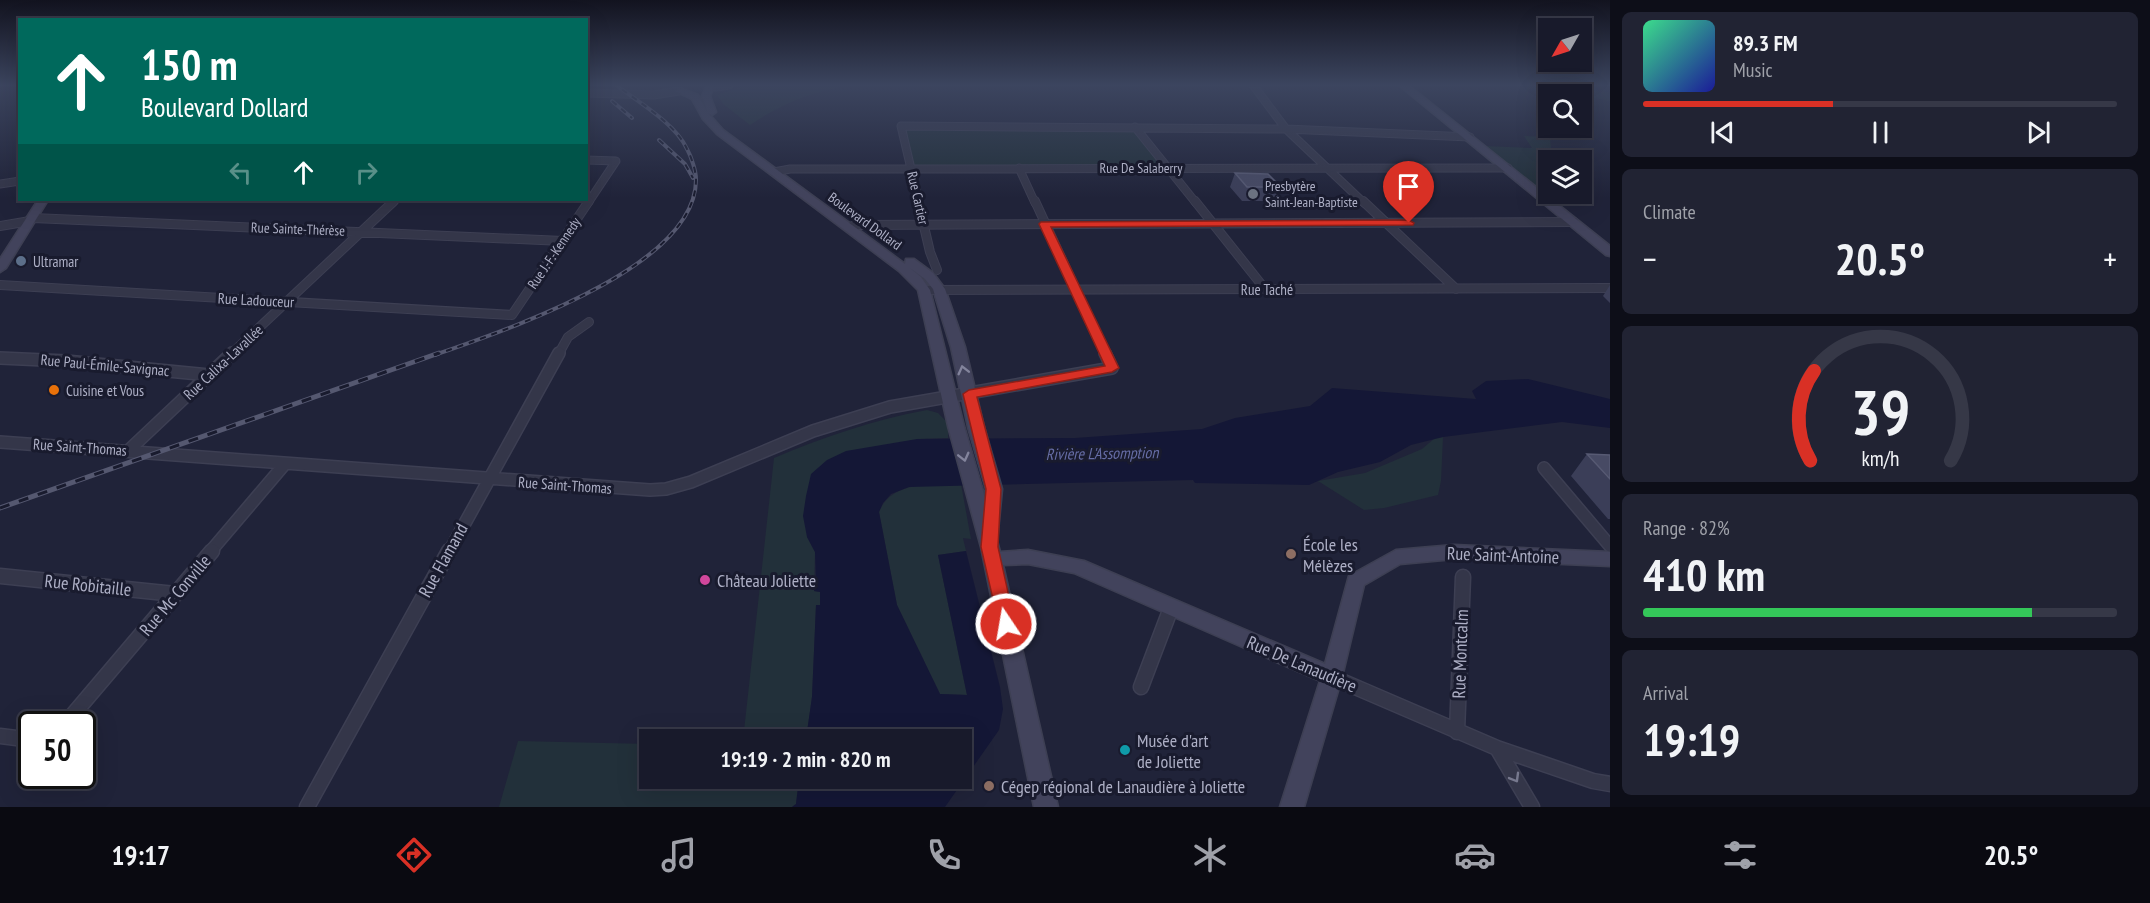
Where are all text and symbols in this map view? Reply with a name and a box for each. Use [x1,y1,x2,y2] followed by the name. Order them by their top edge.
[1538,18,1592,72] north arrow
[1538,18,1592,204] map controls
[1733,29,1798,57] text: 89.3 FM
[141,37,238,92] text: 150 m
[42,42,120,120] icon: ahead
[1733,57,1773,83] text: Music
[1538,84,1592,138] button: search
[141,90,308,124] text: Boulevard Dollard
[1706,116,1739,149] icon: previous
[1864,116,1897,149] icon: pause
[2022,116,2055,149] icon: next
[1538,150,1592,204] button: layers
[224,156,257,189] icon: left
[287,156,320,189] icon: ahead
[350,156,383,189] icon: right
[1100,159,1183,177] street label: Rue De Salaberry
[1383,161,1434,223] pin
[903,170,933,227] street label: Rue Cartier
[1392,170,1425,203] icon: arrive
[1265,177,1358,211] place label: Presbytère Saint-Jean-Baptiste
[1246,187,1260,201] marker: Presbytère Saint-Jean-Baptiste
[825,188,905,254] street label: Boulevard Dollard
[1643,199,1696,225] text: Climate
[523,213,585,292] street label: Rue J.-F.-Kennedy
[251,218,345,240] street label: Rue Sainte-Thérèse
[1835,229,1925,287] text: 20.5°
[1643,237,1657,280] text: −
[2103,237,2117,280] text: +
[33,252,79,271] place label: Ultramar
[14,254,28,268] marker: Ultramar
[1241,280,1293,299] street label: Rue Taché
[217,289,296,312] street label: Rue Ladouceur
[179,320,267,404] street label: Rue Calixa-Lavallée
[40,350,171,380] street label: Rue Paul-Émile-Savignac
[958,365,971,375] one-way arrow
[1850,371,1910,452] text: 39
[66,381,144,400] place label: Cuisine et Vous
[47,383,61,397] marker: Cuisine et Vous
[33,434,127,460] street label: Rue Saint-Thomas
[1046,442,1159,464] water label: Rivière L'Assomption
[1861,444,1899,472] text: km/h
[956,452,969,462] one-way arrow
[518,472,612,498] street label: Rue Saint-Thomas
[1643,515,1730,541] text: Range · 82%
[413,519,473,601] street label: Rue Flamand
[1303,533,1358,577] place label: École les Mélèzes
[1446,542,1560,568] street label: Rue Saint-Antoine
[1643,545,1765,603] text: 410 km
[1284,547,1298,561] marker: École les Mélèzes
[134,550,216,640] street label: Rue Mc Conville
[44,569,132,601] street label: Rue Robitaille
[717,569,816,592] place label: Château Joliette
[698,573,712,587] marker: Château Joliette
[974,592,1038,656] position arrow
[1447,609,1473,699] street label: Rue Montcalm
[1244,631,1360,697] street label: Rue De Lanaudière
[1643,680,1688,706] text: Arrival
[1643,710,1740,768] text: 19:19
[18,711,96,789] speed limit sign: 50
[1137,729,1209,773] place label: Musée d'art de Joliette
[1118,743,1132,757] marker: Musée d'art de Joliette
[720,745,891,773] text: 19:19 · 2 min · 820 m
[1507,772,1519,782] one-way arrow
[1001,775,1245,798] place label: Cégep régional de Lanaudière à Joliette
[982,779,996,793] marker: Cégep régional de Lanaudière à Joliette
[393,834,435,876] icon: directions
[658,834,700,876] icon: music
[923,834,965,876] icon: phone
[1189,834,1231,876] icon: climate
[1454,834,1496,876] icon: car
[1719,834,1761,876] icon: filters
[112,838,170,872] text: 19:17
[1984,838,2038,872] text: 20.5°

